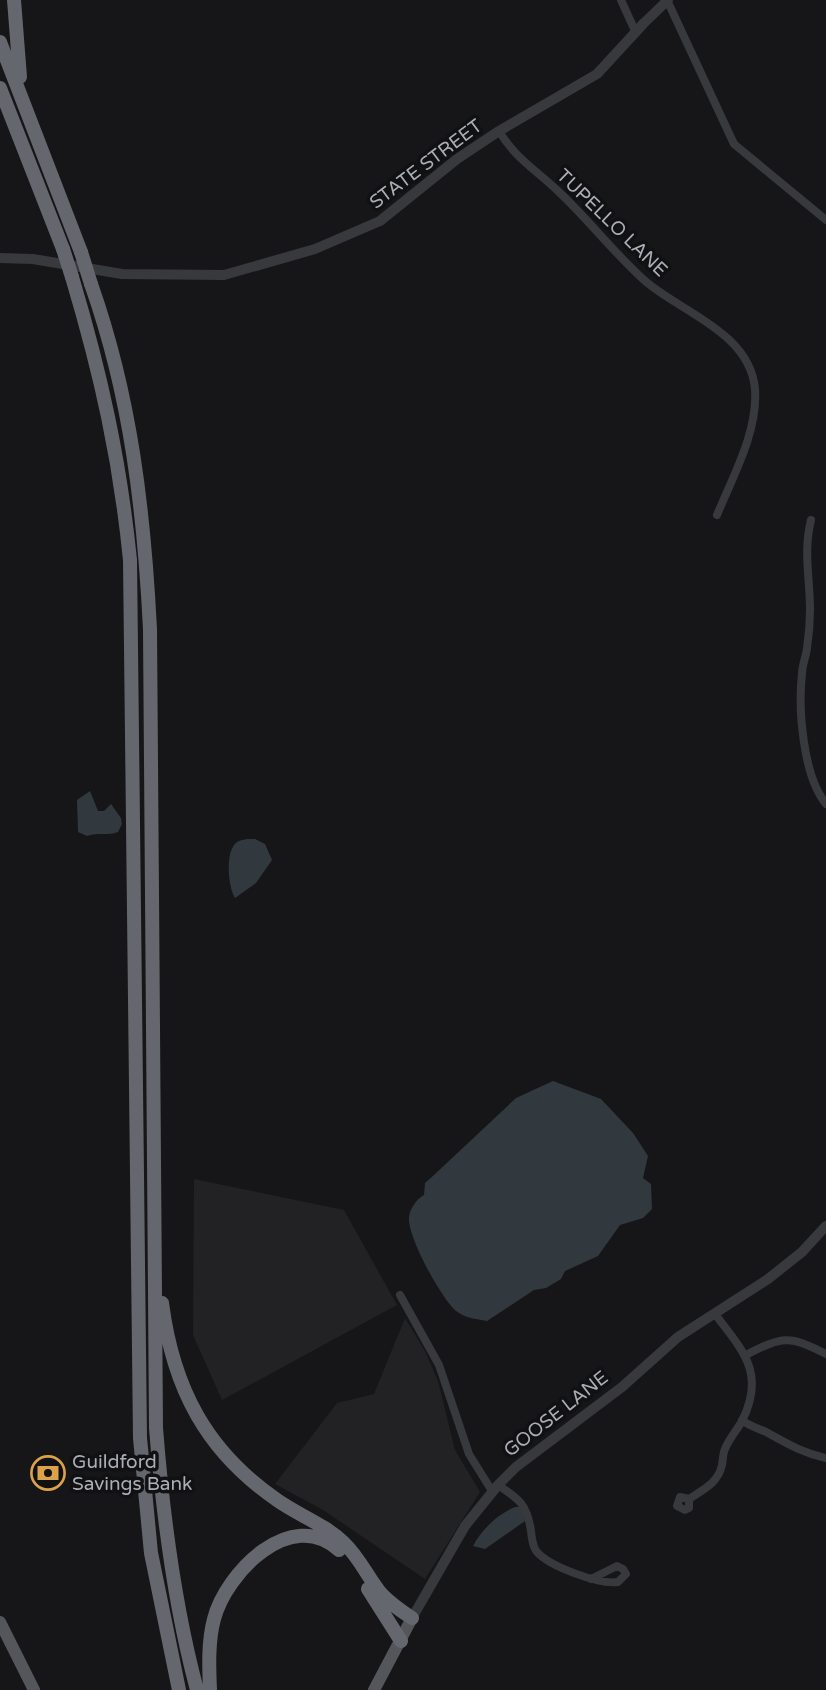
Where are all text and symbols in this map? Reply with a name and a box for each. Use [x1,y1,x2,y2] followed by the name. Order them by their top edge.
[365,114,487,213] street label: STATE STREET
[552,165,672,281] street label: TUPELLO LANE
[500,1367,612,1461] street label: GOOSE LANE
[72,1451,192,1495] place label: Guildford Savings Bank
[29,1454,67,1492] bank icon: Guildford Savings Bank

